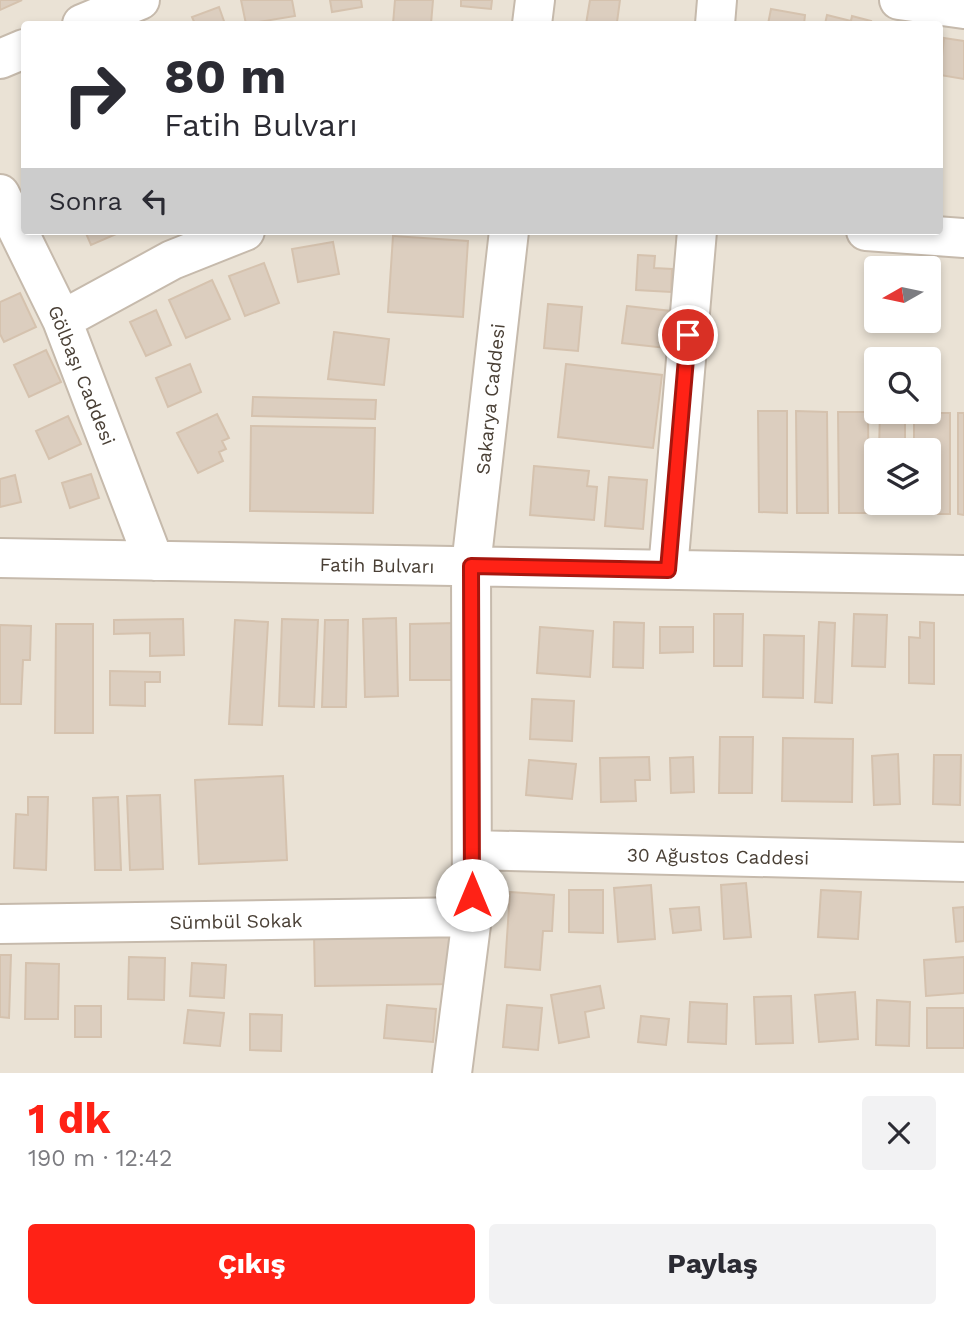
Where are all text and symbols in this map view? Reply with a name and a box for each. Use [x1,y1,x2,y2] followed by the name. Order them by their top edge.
[164,47,286,105] text: 80 m
[49,49,140,140] icon: right
[164,106,358,144] text: Fatih Bulvarı
[136,182,174,220] icon: left
[49,186,122,216] text: Sonra
[864,256,942,332] north arrow
[864,256,941,515] map controls
[43,302,120,448] street label: Gölbaşı Caddesi
[658,305,718,365] pin
[669,316,707,354] icon: arrive
[471,322,510,476] street label: Sakarya Caddesi
[864,347,941,424] button: search
[864,438,941,515] button: layers
[319,553,435,578] street label: Fatih Bulvarı
[627,843,809,870] street label: 30 Ağustos Caddesi
[435,858,509,932] position arrow
[169,909,303,934] street label: Sümbül Sokak
[28,1094,111,1143] text: 1 dk
[862,1096,936,1170] button: close
[28,1145,172,1172] text: 190 m · 12:42
[28,1224,475,1304] button: Çıkış
[489,1224,936,1304] button: Paylaş

